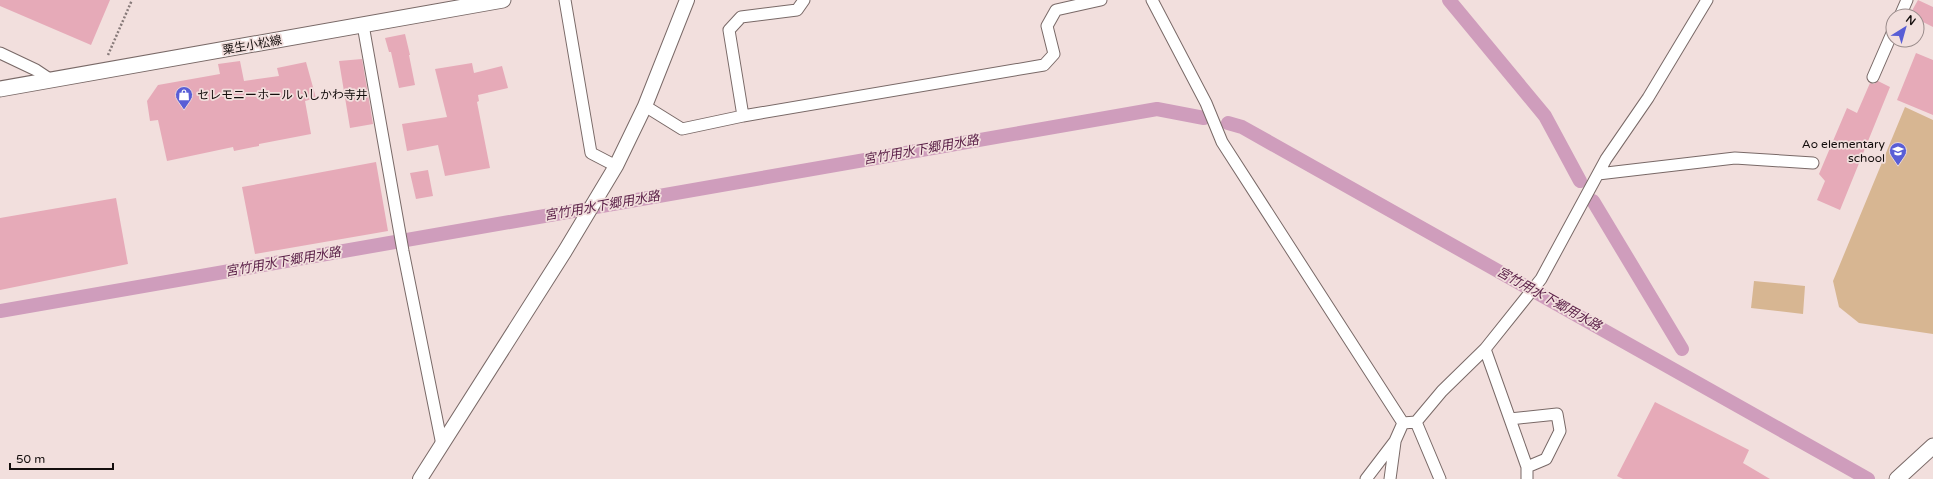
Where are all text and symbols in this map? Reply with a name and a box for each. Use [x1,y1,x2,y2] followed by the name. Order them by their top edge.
[1885,8,1925,48] north arrow
[1903,13,1918,28] text: N
[221,33,283,57] street label: 粟生小松線
[174,85,194,110] shop icon: セレモニーホール いしかわ寺井
[197,88,368,102] place label: セレモニーホール いしかわ寺井
[862,132,981,168] water label: 宮竹用水下郷用水路
[1802,137,1886,165] place label: Ao elementary school
[1888,141,1908,166] school or university icon: Ao elementary school
[543,188,662,224] water label: 宮竹用水下郷用水路
[224,244,343,280] water label: 宮竹用水下郷用水路
[1494,264,1605,335] water label: 宮竹用水下郷用水路
[10,445,113,471] scale bar
[16,452,45,466] text: 50 m

